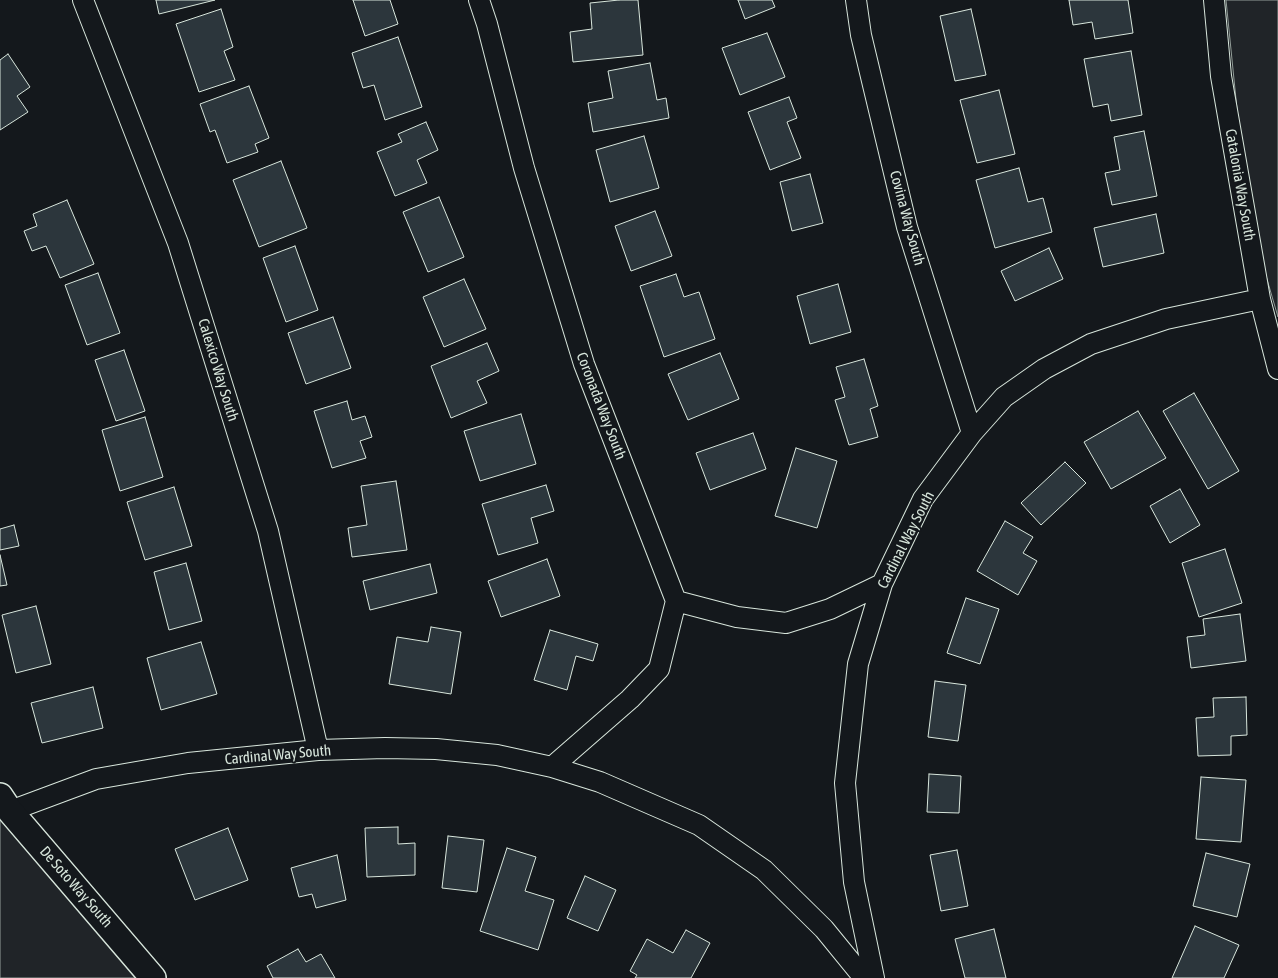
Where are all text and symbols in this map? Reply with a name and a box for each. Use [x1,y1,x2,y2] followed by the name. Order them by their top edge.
[1221,128,1259,242] street label: Catalonia Way South
[886,169,928,267] street label: Covina Way South
[194,317,242,423] street label: Calexico Way South
[572,350,630,462] street label: Coronada Way South
[874,488,938,592] street label: Cardinal Way South
[224,741,332,769] street label: Cardinal Way South
[36,843,116,931] street label: De Soto Way South

